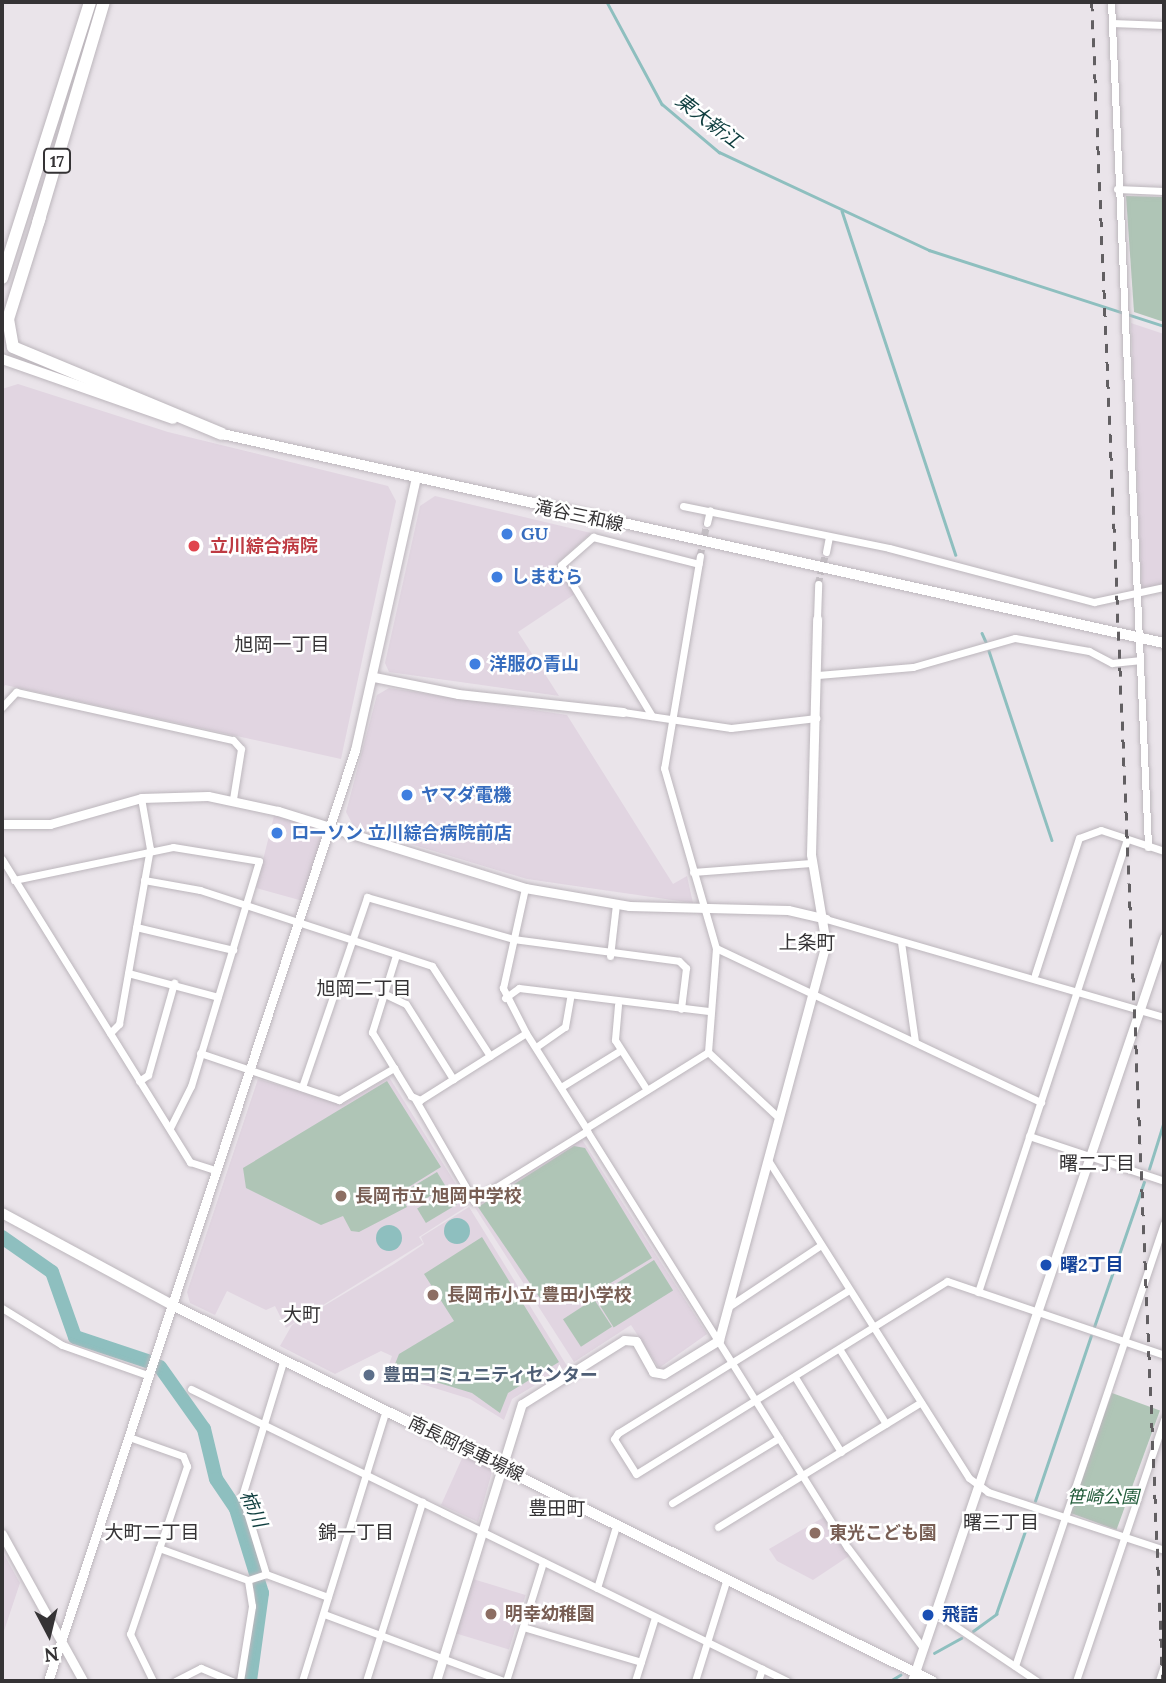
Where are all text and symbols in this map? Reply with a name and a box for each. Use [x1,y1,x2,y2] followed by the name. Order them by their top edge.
[671,89,745,153] water label: 東大新江
[43,148,71,174] road number: 17
[533,496,625,536] street label: 滝谷三和線
[521,523,548,545] place label: GU
[499,526,515,542] marker: GU
[210,535,318,557] place label: 立川綜合病院
[184,536,204,556] marker: 立川綜合病院
[511,566,583,588] place label: しまむら
[489,569,505,585] marker: しまむら
[235,634,329,656] district label: 旭岡一丁目
[489,653,579,675] place label: 洋服の青山
[467,656,483,672] marker: 洋服の青山
[421,784,511,806] place label: ヤマダ電機
[399,787,415,803] marker: ヤマダ電機
[291,822,512,844] place label: ローソン 立川綜合病院前店
[269,825,285,841] marker: ローソン 立川綜合病院前店
[779,932,835,954] district label: 上条町
[317,978,411,1000] district label: 旭岡二丁目
[1059,1153,1135,1175] district label: 曙二丁目
[355,1185,522,1207] place label: 長岡市立 旭岡中学校
[333,1188,349,1204] marker: 長岡市立 旭岡中学校
[1060,1254,1124,1276] place label: 曙2丁目
[1038,1257,1054,1273] marker: 曙2丁目
[447,1284,632,1306] place label: 長岡市小立 豊田小学校
[425,1287,441,1303] marker: 長岡市小立 豊田小学校
[283,1304,321,1326] district label: 大町
[383,1364,599,1386] place label: 豊田コミュニティセンター
[361,1367,377,1383] marker: 豊田コミュニティセンター
[405,1412,527,1486] street label: 南長岡停車場線
[1067,1486,1139,1508] park label: 笹崎公園
[235,1487,271,1531] water label: 柿川
[529,1498,585,1520] district label: 豊田町
[963,1512,1039,1534] district label: 曙三丁目
[105,1522,199,1544] district label: 大町二丁目
[318,1522,394,1544] district label: 錦一丁目
[829,1522,937,1544] place label: 東光こども園
[807,1525,823,1541] marker: 東光こども園
[14,1599,84,1669] north arrow
[505,1603,595,1625] place label: 明幸幼稚園
[942,1604,978,1626] place label: 飛詰
[483,1606,499,1622] marker: 明幸幼稚園
[920,1607,936,1623] marker: 飛詰
[43,1642,60,1668] text: N

